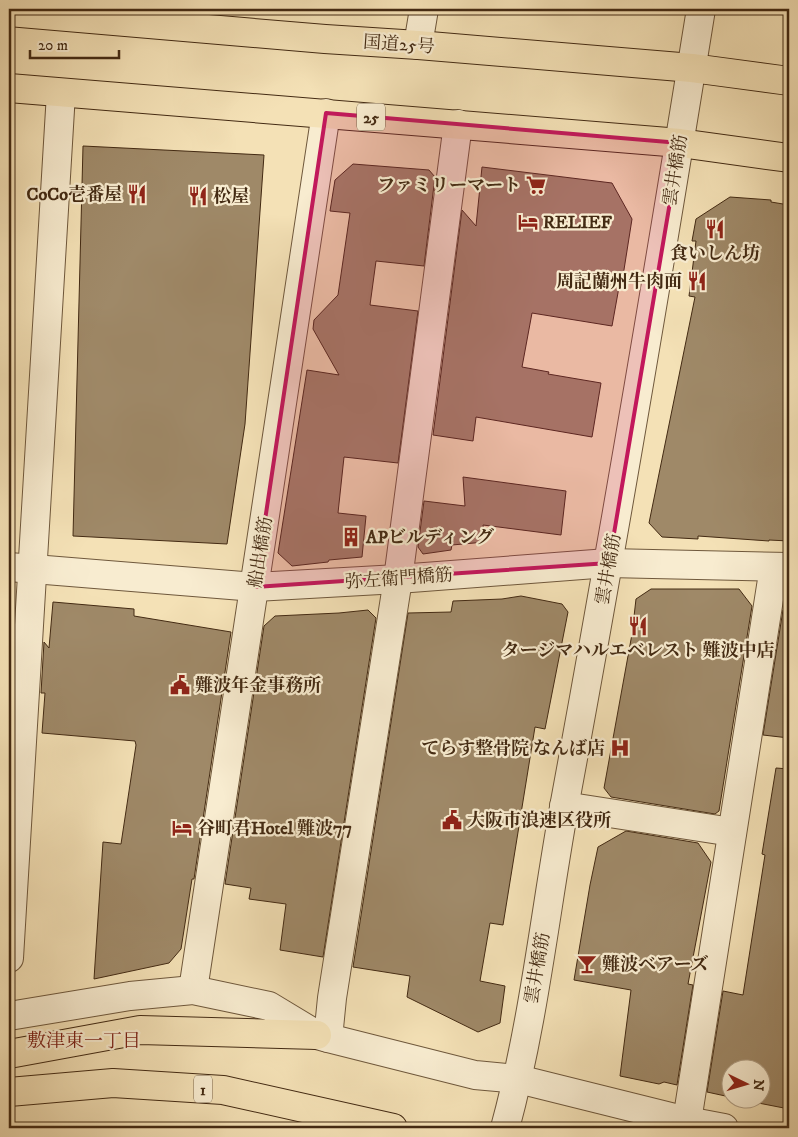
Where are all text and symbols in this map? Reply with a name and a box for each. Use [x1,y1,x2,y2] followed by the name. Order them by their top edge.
[30,28,119,60] scale bar
[362,32,435,58] street label: 国道25号
[38,36,68,55] text: 20 m
[357,104,385,130] road number: 25
[659,133,692,207] street label: 雲井橋筋
[525,174,547,196] supermarket icon: ファミリーマート
[377,175,521,197] place label: ファミリーマート
[126,183,148,205] restaurant icon: CoCo壱番屋
[27,184,122,206] place label: CoCo壱番屋
[187,185,209,207] restaurant icon: 松屋
[213,186,249,208] place label: 松屋
[517,211,539,233] hotel icon: RELIEF
[543,212,613,234] place label: RELIEF
[704,218,726,240] restaurant icon: 食いしん坊
[670,243,760,265] place label: 食いしん坊
[686,270,708,292] restaurant icon: 周記蘭州牛肉面
[556,271,682,293] place label: 周記蘭州牛肉面
[244,515,277,589] street label: 船出橋筋
[340,526,362,548] building icon: APビルディング
[365,527,494,549] place label: APビルディング
[592,532,626,607] street label: 雲井橋筋
[344,564,454,594] street label: 弥左衛門橋筋
[627,615,649,637] restaurant icon: タージマハルエベレスト 難波中店
[502,640,774,662] place label: タージマハルエベレスト 難波中店
[169,674,191,696] public building icon: 難波年金事務所
[195,675,321,697] place label: 難波年金事務所
[609,737,631,759] hospital icon: てらす整骨院 なんば店
[421,738,605,760] place label: てらす整骨院 なんば店
[441,809,463,831] public building icon: 大阪市浪速区役所
[467,810,611,832] place label: 大阪市浪速区役所
[171,817,193,839] hotel icon: 谷町君Hotel 難波77
[197,818,352,840] place label: 谷町君Hotel 難波77
[521,931,555,1006] street label: 雲井橋筋
[576,953,598,975] bar icon: 難波ベアーズ
[602,954,709,976] place label: 難波ベアーズ
[27,1030,141,1053] district label: 敷津東一丁目
[720,1060,770,1110] north arrow
[194,1076,212,1102] road number: 1
[748,1079,767,1092] text: N

